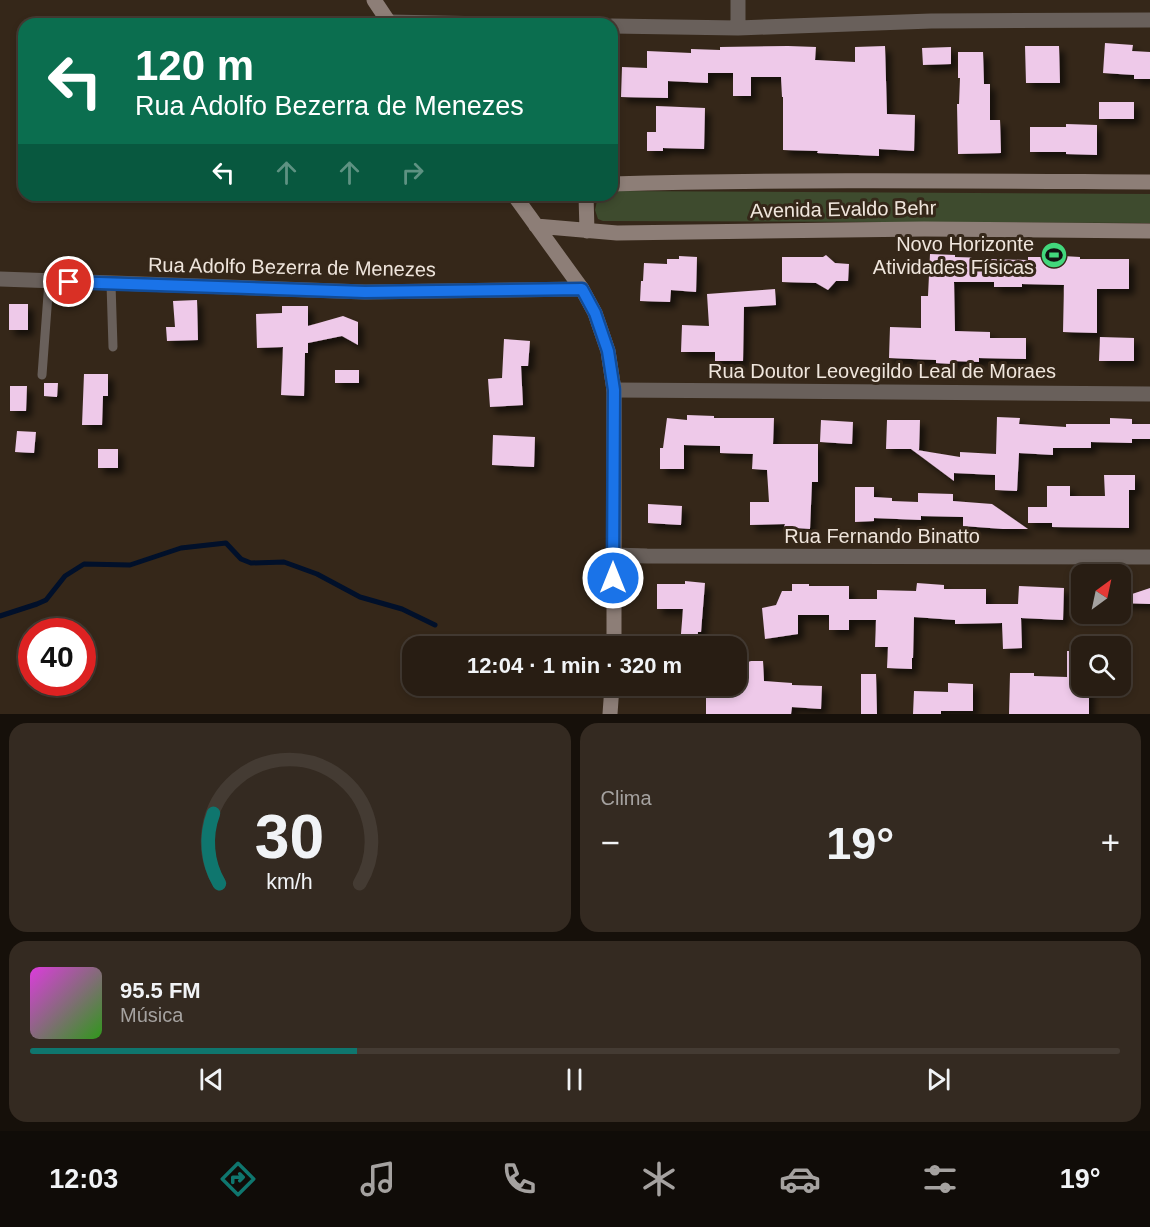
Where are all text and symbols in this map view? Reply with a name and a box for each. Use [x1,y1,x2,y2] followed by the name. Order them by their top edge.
[36,42,114,120] icon: left
[135,42,254,89] text: 120 m
[135,91,524,121] text: Rua Adolfo Bezerra de Menezes
[207,156,240,189] icon: left
[270,156,303,189] icon: ahead
[333,156,366,189] icon: ahead
[396,156,429,189] icon: right
[750,196,937,222] street label: Avenida Evaldo Behr
[873,233,1034,278] place label: Novo Horizonte Atividades Físicas
[1039,240,1069,270] sports icon: Novo Horizonte Atividades Físicas
[148,253,436,281] street label: Rua Adolfo Bezerra de Menezes
[43,256,94,307] pin
[52,265,85,298] icon: arrive
[708,360,1056,382] street label: Rua Doutor Leovegildo Leal de Moraes
[784,525,980,547] street label: Rua Fernando Binatto
[581,546,645,610] position arrow
[1071,564,1131,624] north arrow
[1071,564,1131,696] map controls
[18,618,96,696] speed limit sign: 40
[1071,636,1131,696] button: search
[467,653,682,678] text: 12:04 · 1 min · 320 m
[601,787,652,809] text: Clima
[255,802,324,871] text: 30
[826,818,894,869] text: 19°
[601,824,620,861] text: −
[1101,824,1120,861] text: +
[267,871,313,895] text: km/h
[120,978,201,1003] text: 95.5 FM
[120,1004,183,1026] text: Música
[195,1063,228,1096] icon: previous
[558,1063,591,1096] icon: pause
[922,1063,955,1096] icon: next
[217,1158,259,1200] icon: directions
[357,1158,399,1200] icon: music
[498,1158,540,1200] icon: phone
[638,1158,680,1200] icon: climate
[779,1158,821,1200] icon: car
[919,1158,961,1200] icon: filters
[49,1164,118,1194] text: 12:03
[1060,1164,1101,1194] text: 19°

